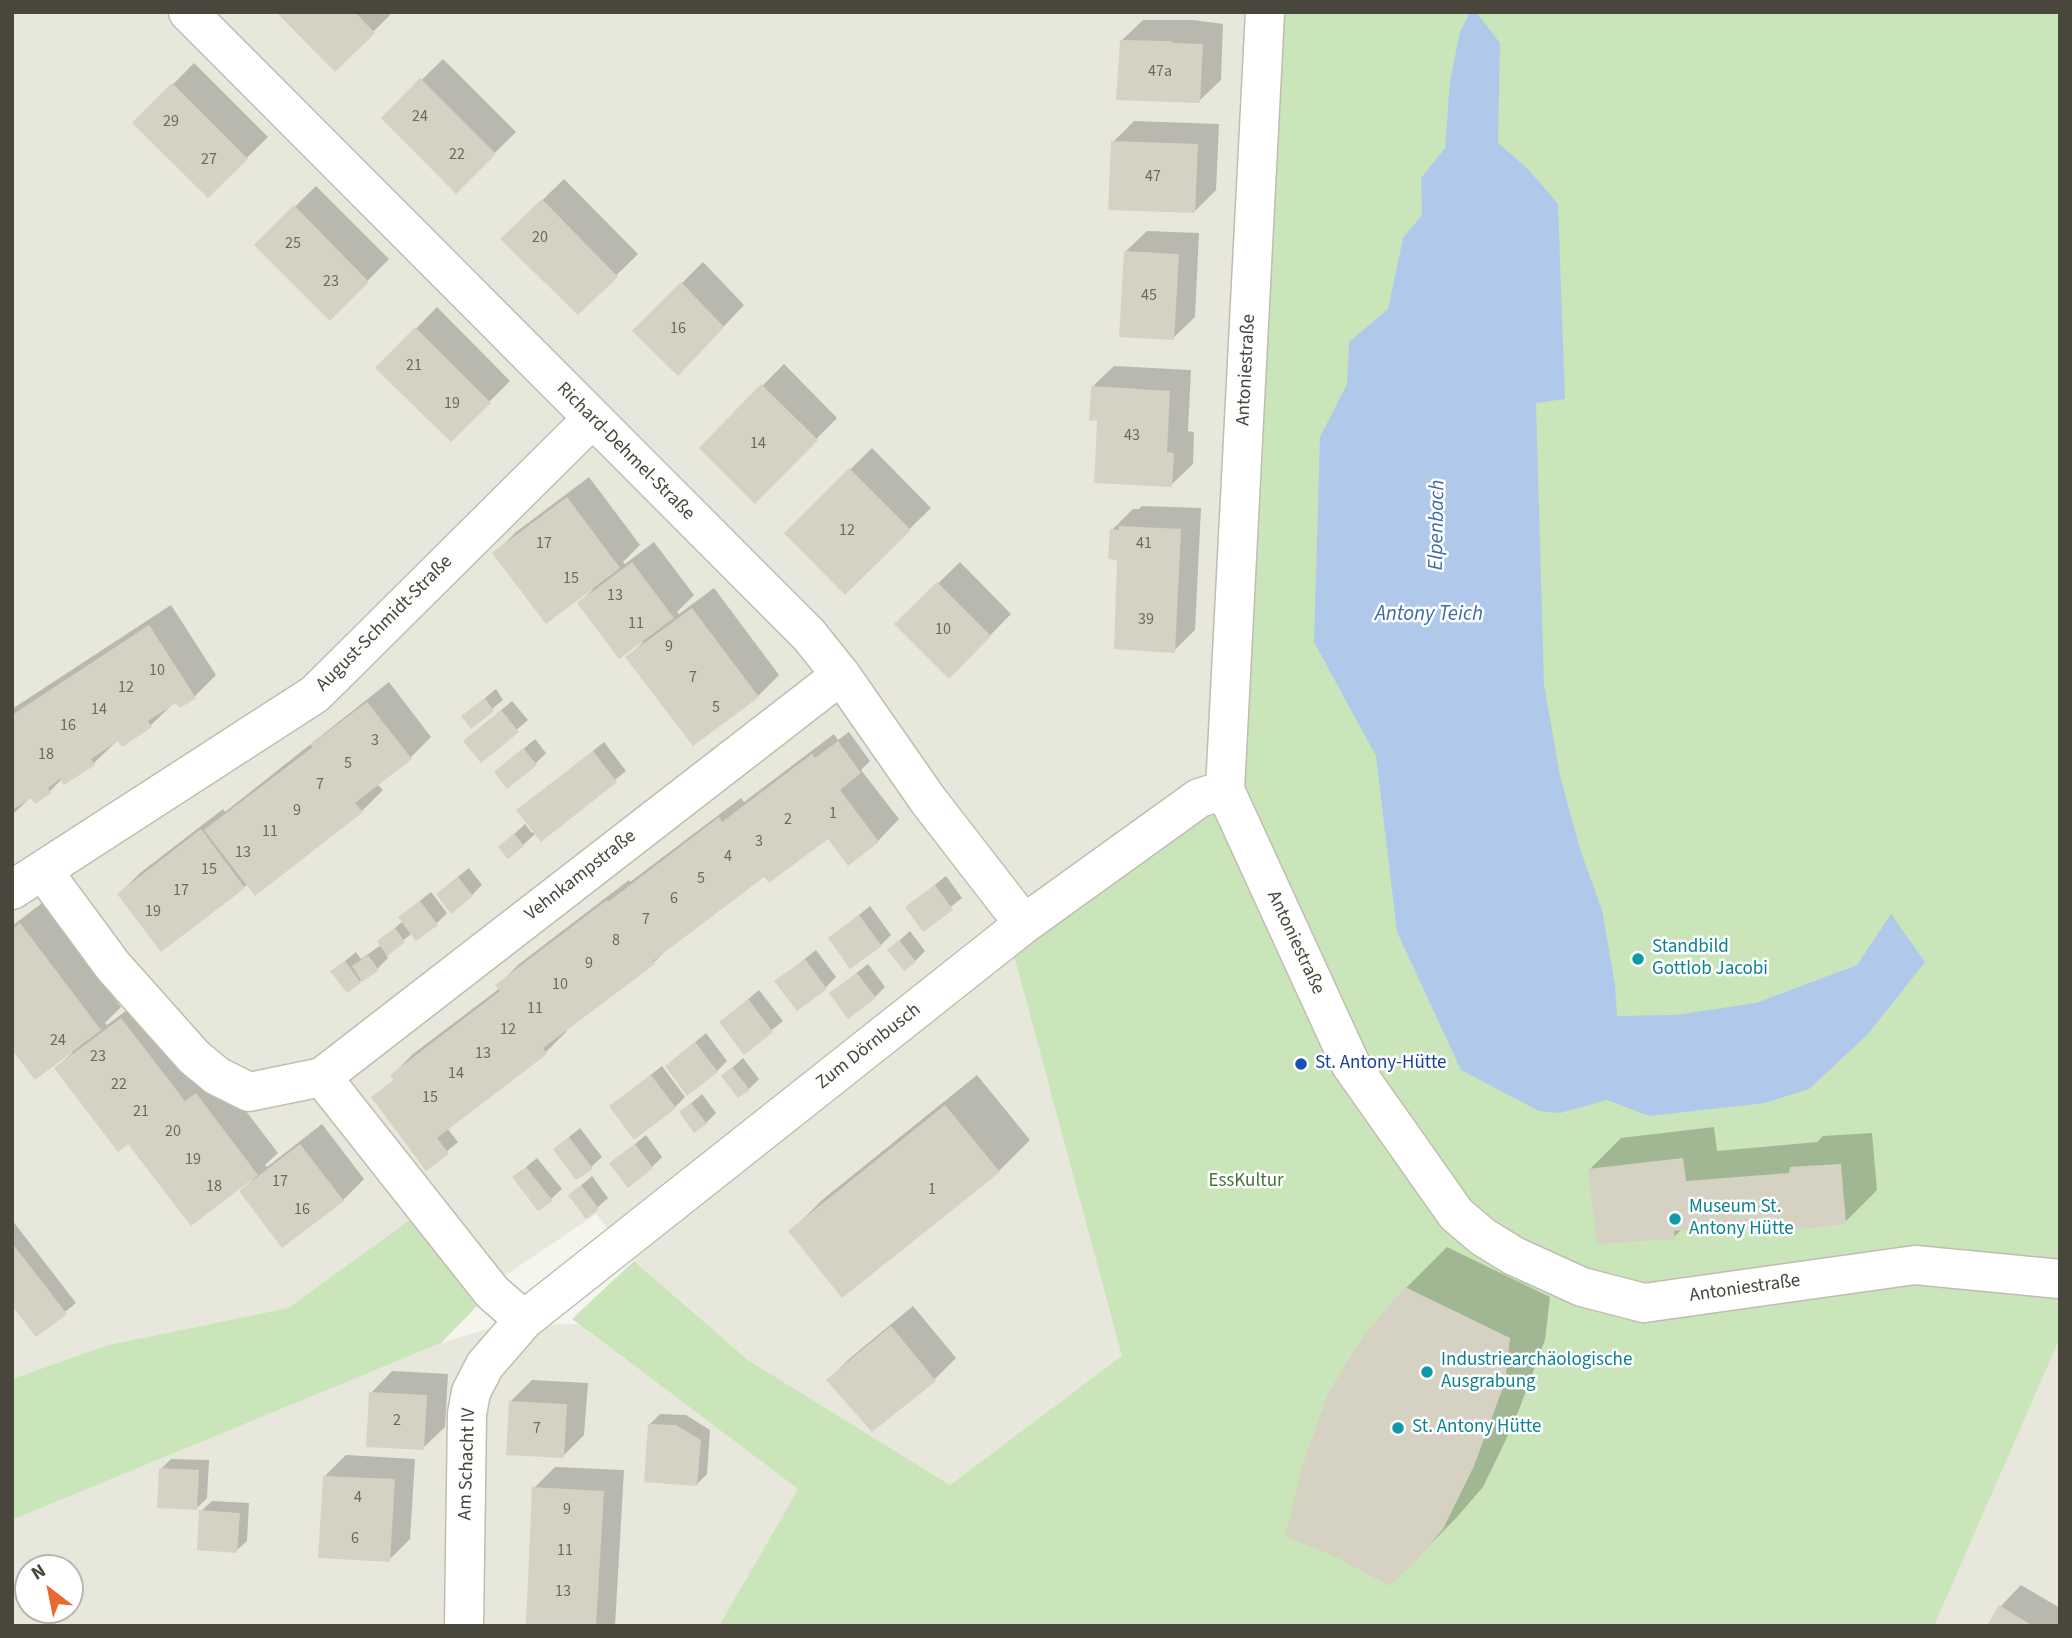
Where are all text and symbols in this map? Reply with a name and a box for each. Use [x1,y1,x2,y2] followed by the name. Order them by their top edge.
[1148,62,1172,82] house number: 47a
[412,107,428,127] house number: 24
[163,112,179,132] house number: 29
[449,145,465,165] house number: 22
[201,150,217,170] house number: 27
[1145,167,1161,187] house number: 47
[532,228,548,248] house number: 20
[285,234,301,254] house number: 25
[323,272,339,292] house number: 23
[1141,286,1157,306] house number: 45
[1233,314,1261,426] street label: Antoniestraße
[670,319,686,339] house number: 16
[406,356,422,376] house number: 21
[551,378,699,526] street label: Richard-Dehmel-Straße
[444,394,460,414] house number: 19
[1124,426,1140,446] house number: 43
[750,434,766,454] house number: 14
[1425,479,1451,571] water label: Elpenbach
[839,521,855,541] house number: 12
[536,534,552,554] house number: 17
[1136,534,1152,554] house number: 41
[312,551,458,697] street label: August-Schmidt-Straße
[563,569,579,589] house number: 15
[607,586,623,606] house number: 13
[1375,602,1483,628] water label: Antony Teich
[1138,610,1154,630] house number: 39
[628,614,644,634] house number: 11
[935,620,951,640] house number: 10
[665,637,673,657] house number: 9
[149,661,165,681] house number: 10
[689,668,697,688] house number: 7
[118,678,134,698] house number: 12
[712,698,720,718] house number: 5
[91,700,107,720] house number: 14
[60,716,76,736] house number: 16
[371,731,379,751] house number: 3
[38,745,54,765] house number: 18
[344,754,352,774] house number: 5
[316,775,324,795] house number: 7
[293,801,301,821] house number: 9
[829,804,837,824] house number: 1
[784,810,792,830] house number: 2
[262,822,278,842] house number: 11
[521,826,641,926] street label: Vehnkampstraße
[755,832,763,852] house number: 3
[235,843,251,863] house number: 13
[724,847,732,867] house number: 4
[201,860,217,880] house number: 15
[697,869,705,889] house number: 5
[173,881,189,901] house number: 17
[1261,888,1329,998] street label: Antoniestraße
[670,889,678,909] house number: 6
[145,902,161,922] house number: 19
[642,910,650,930] house number: 7
[612,931,620,951] house number: 8
[1652,937,1768,981] place label: Standbild Gottlob Jacobi
[1630,951,1646,967] marker: Standbild Gottlob Jacobi
[585,954,593,974] house number: 9
[552,975,568,995] house number: 10
[527,999,543,1019] house number: 11
[812,999,926,1095] street label: Zum Dörnbusch
[500,1020,516,1040] house number: 12
[50,1031,66,1051] house number: 24
[475,1044,491,1064] house number: 13
[90,1047,106,1067] house number: 23
[1315,1053,1446,1075] place label: St. Antony-Hütte
[1293,1056,1309,1072] marker: St. Antony-Hütte
[448,1064,464,1084] house number: 14
[111,1075,127,1095] house number: 22
[422,1088,438,1108] house number: 15
[133,1102,149,1122] house number: 21
[165,1122,181,1142] house number: 20
[185,1150,201,1170] house number: 19
[1208,1171,1284,1193] park label: EssKultur
[272,1172,288,1192] house number: 17
[206,1177,222,1197] house number: 18
[928,1180,936,1200] house number: 1
[1689,1197,1794,1241] place label: Museum St. Antony Hütte
[294,1200,310,1220] house number: 16
[1667,1211,1683,1227] marker: Museum St. Antony Hütte
[1688,1270,1802,1308] street label: Antoniestraße
[1441,1350,1632,1394] place label: Industriearchäologische Ausgrabung
[1419,1364,1435,1380] marker: Industriearchäologische Ausgrabung
[455,1407,481,1521] street label: Am Schacht IV
[393,1411,401,1431] house number: 2
[1412,1417,1541,1439] place label: St. Antony Hütte
[533,1419,541,1439] house number: 7
[1390,1420,1406,1436] marker: St. Antony Hütte
[354,1488,362,1508] house number: 4
[563,1500,571,1520] house number: 9
[351,1529,359,1549] house number: 6
[557,1541,573,1561] house number: 11
[14,1554,84,1624] north arrow
[26,1558,51,1587] text: N
[555,1582,571,1602] house number: 13

